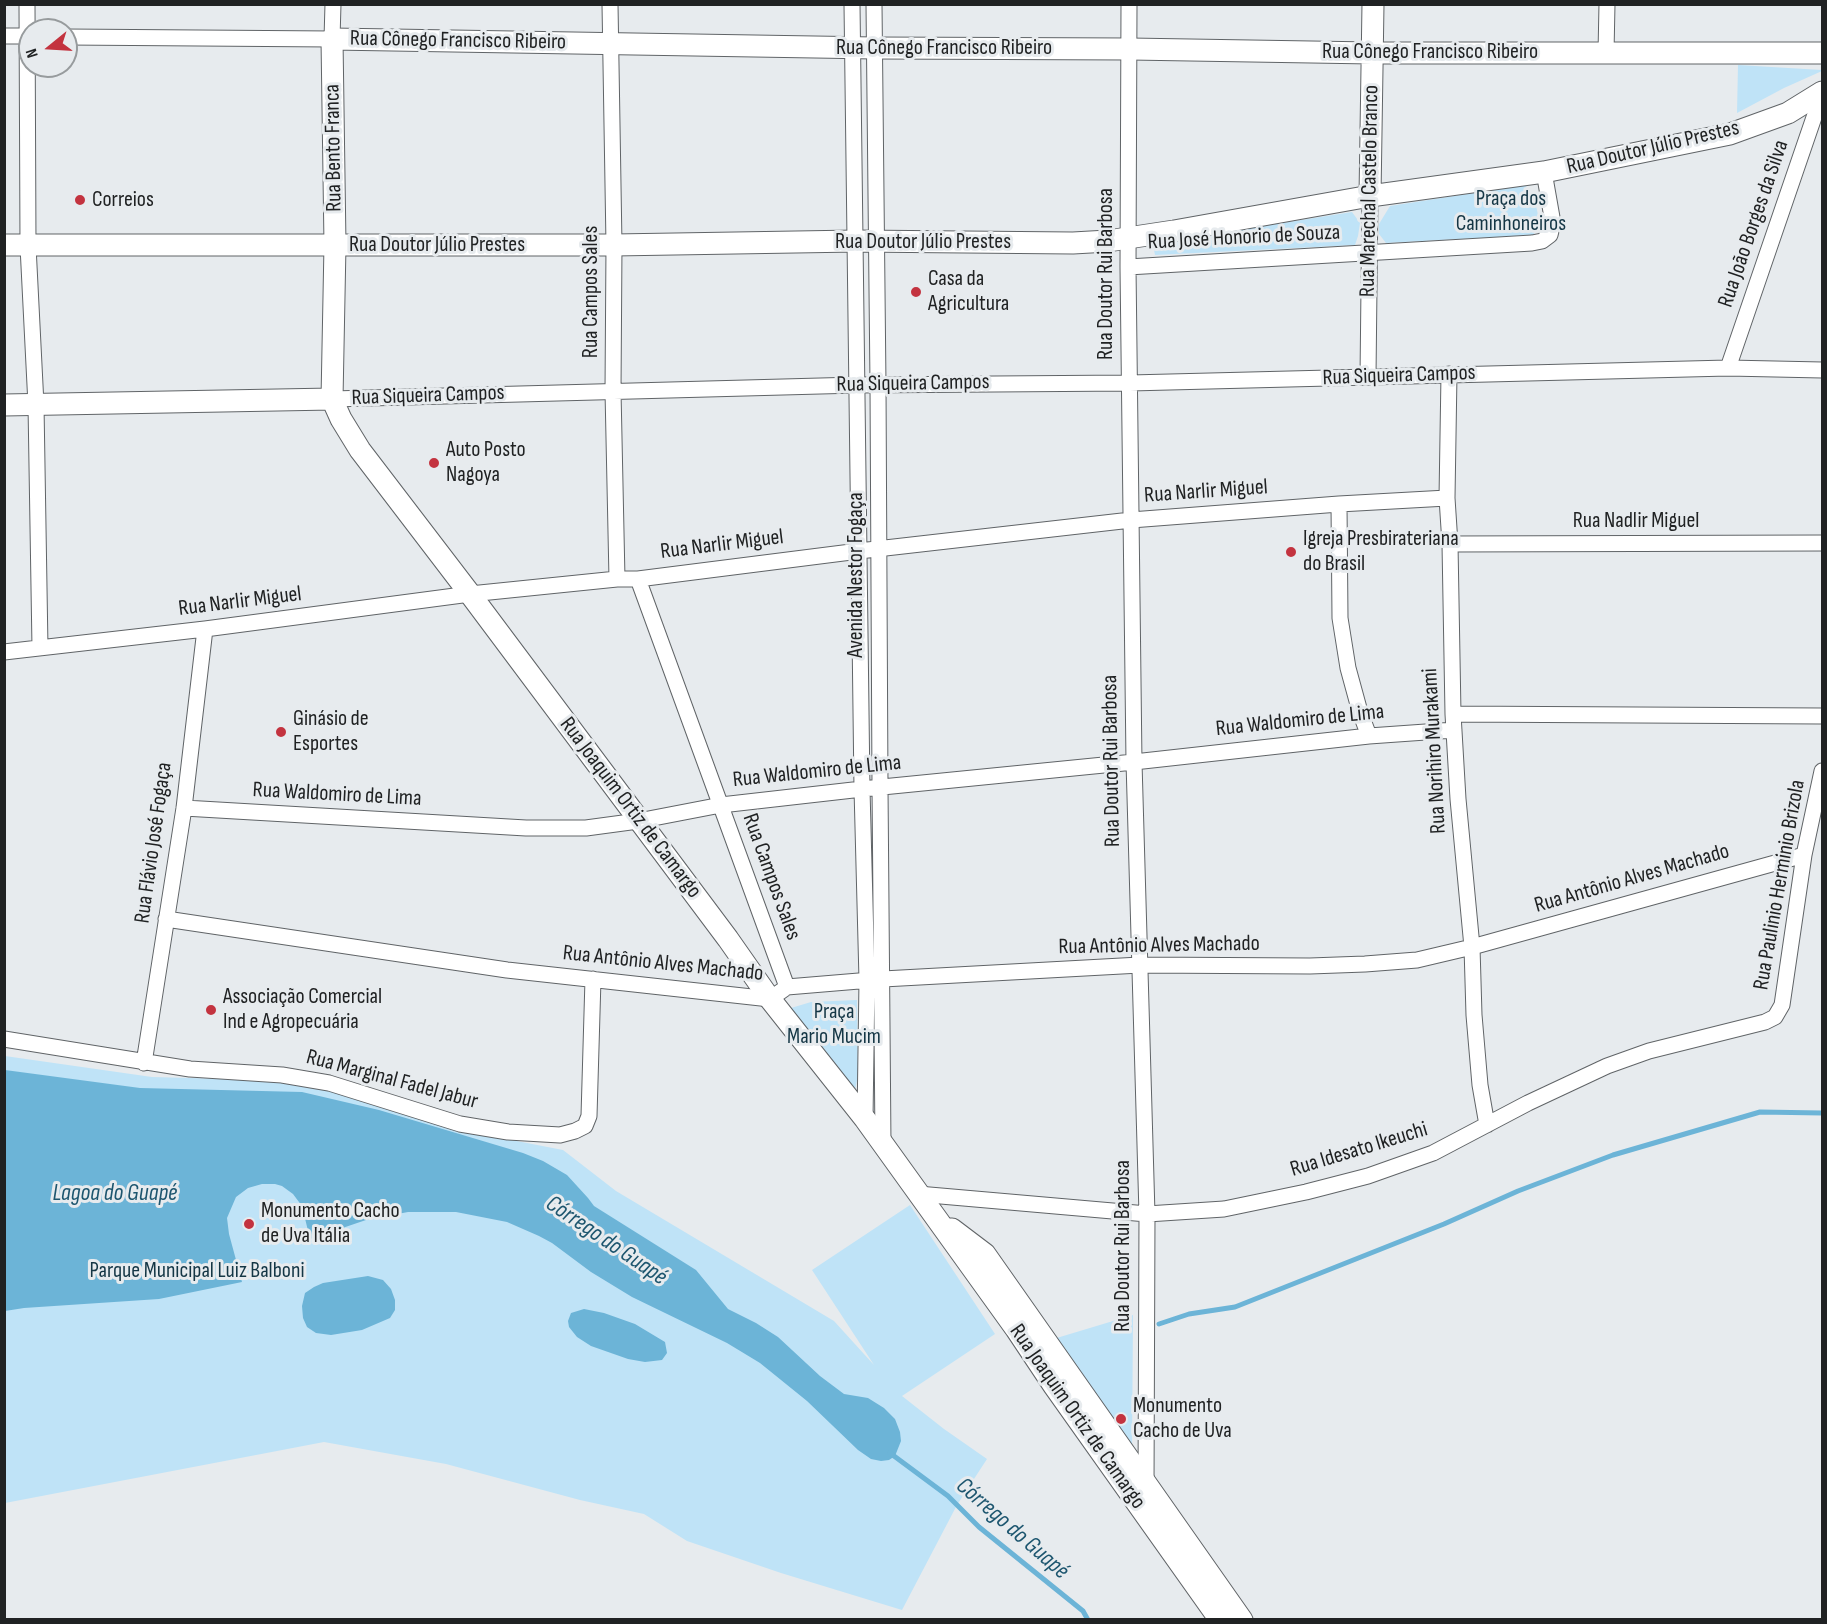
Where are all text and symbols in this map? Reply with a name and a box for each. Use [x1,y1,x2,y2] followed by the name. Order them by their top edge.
[18,18,78,78] north arrow
[350,26,566,56] street label: Rua Cônego Francisco Ribeiro
[836,35,1052,61] street label: Rua Cônego Francisco Ribeiro
[1322,39,1538,65] street label: Rua Cônego Francisco Ribeiro
[22,46,43,60] text: N
[320,84,348,212] street label: Rua Bento Franca
[1355,85,1385,297] street label: Rua Marechal Castelo Branco
[1564,115,1742,181] street label: Rua Doutor Júlio Prestes
[1713,137,1795,311] street label: Rua João Borges da Silva
[1456,186,1566,237] park label: Praça dos Caminhoneiros
[92,187,154,213] place label: Correios
[1093,188,1119,360] street label: Rua Doutor Rui Barbosa
[73,193,87,207] marker: Correios
[1147,220,1341,256] street label: Rua José Honorio de Souza
[578,226,604,358] street label: Rua Campos Sales
[835,229,1011,255] street label: Rua Doutor Júlio Prestes
[349,232,525,258] street label: Rua Doutor Júlio Prestes
[928,266,1009,318] place label: Casa da Agricultura
[909,285,923,299] marker: Casa da Agricultura
[1322,360,1476,392] street label: Rua Siqueira Campos
[836,369,990,399] street label: Rua Siqueira Campos
[351,380,505,412] street label: Rua Siqueira Campos
[446,437,526,488] place label: Auto Posto Nagoya
[427,456,441,470] marker: Auto Posto Nagoya
[1143,475,1269,509] street label: Rua Narlir Miguel
[843,492,869,658] street label: Avenida Nestor Fogaça
[1573,508,1699,534] street label: Rua Nadlir Miguel
[659,524,785,566] street label: Rua Narlir Miguel
[1303,526,1459,578] place label: Igreja Presbirateriana do Brasil
[1284,545,1298,559] marker: Igreja Presbirateriana do Brasil
[177,581,303,623] street label: Rua Narlir Miguel
[1417,667,1453,835] street label: Rua Norihiro Murakami
[1097,675,1127,847] street label: Rua Doutor Rui Barbosa
[1215,699,1385,743] street label: Rua Waldomiro de Lima
[293,706,369,758] place label: Ginásio de Esportes
[553,712,707,904] street label: Rua Joaquim Ortiz de Camargo
[274,725,288,739] marker: Ginásio de Esportes
[732,750,902,794] street label: Rua Waldomiro de Lima
[130,761,178,925] street label: Rua Flávio José Fogaça
[252,777,422,813] street label: Rua Waldomiro de Lima
[1749,778,1811,992] street label: Rua Paulinio Herminio Brizola
[736,810,806,944] street label: Rua Campos Sales
[1532,839,1732,919] street label: Rua Antônio Alves Machado
[1058,931,1260,961] street label: Rua Antônio Alves Machado
[561,940,765,988] street label: Rua Antônio Alves Machado
[223,984,382,1036] place label: Associação Comercial Ind e Agropecuária
[787,999,881,1050] park label: Praça Mario Mucim
[204,1003,218,1017] marker: Associação Comercial Ind e Agropecuária
[303,1044,481,1116] street label: Rua Marginal Fadel Jabur
[1287,1117,1431,1183] street label: Rua Idesato Ikeuchi
[1110,1160,1136,1332] street label: Rua Doutor Rui Barbosa
[53,1180,177,1208] water label: Lagoa do Guapé
[540,1190,672,1292] water label: Córrego do Guapé
[261,1198,400,1250] place label: Monumento Cacho de Uva Itália
[242,1217,256,1231] marker: Monumento Cacho de Uva Itália
[90,1258,304,1284] park label: Parque Municipal Luiz Balboni
[1003,1320,1151,1514] street label: Rua Joaquim Ortiz de Camargo
[1133,1393,1232,1444] place label: Monumento Cacho de Uva
[1114,1412,1128,1426] marker: Monumento Cacho de Uva
[950,1472,1074,1586] water label: Córrego do Guapé

